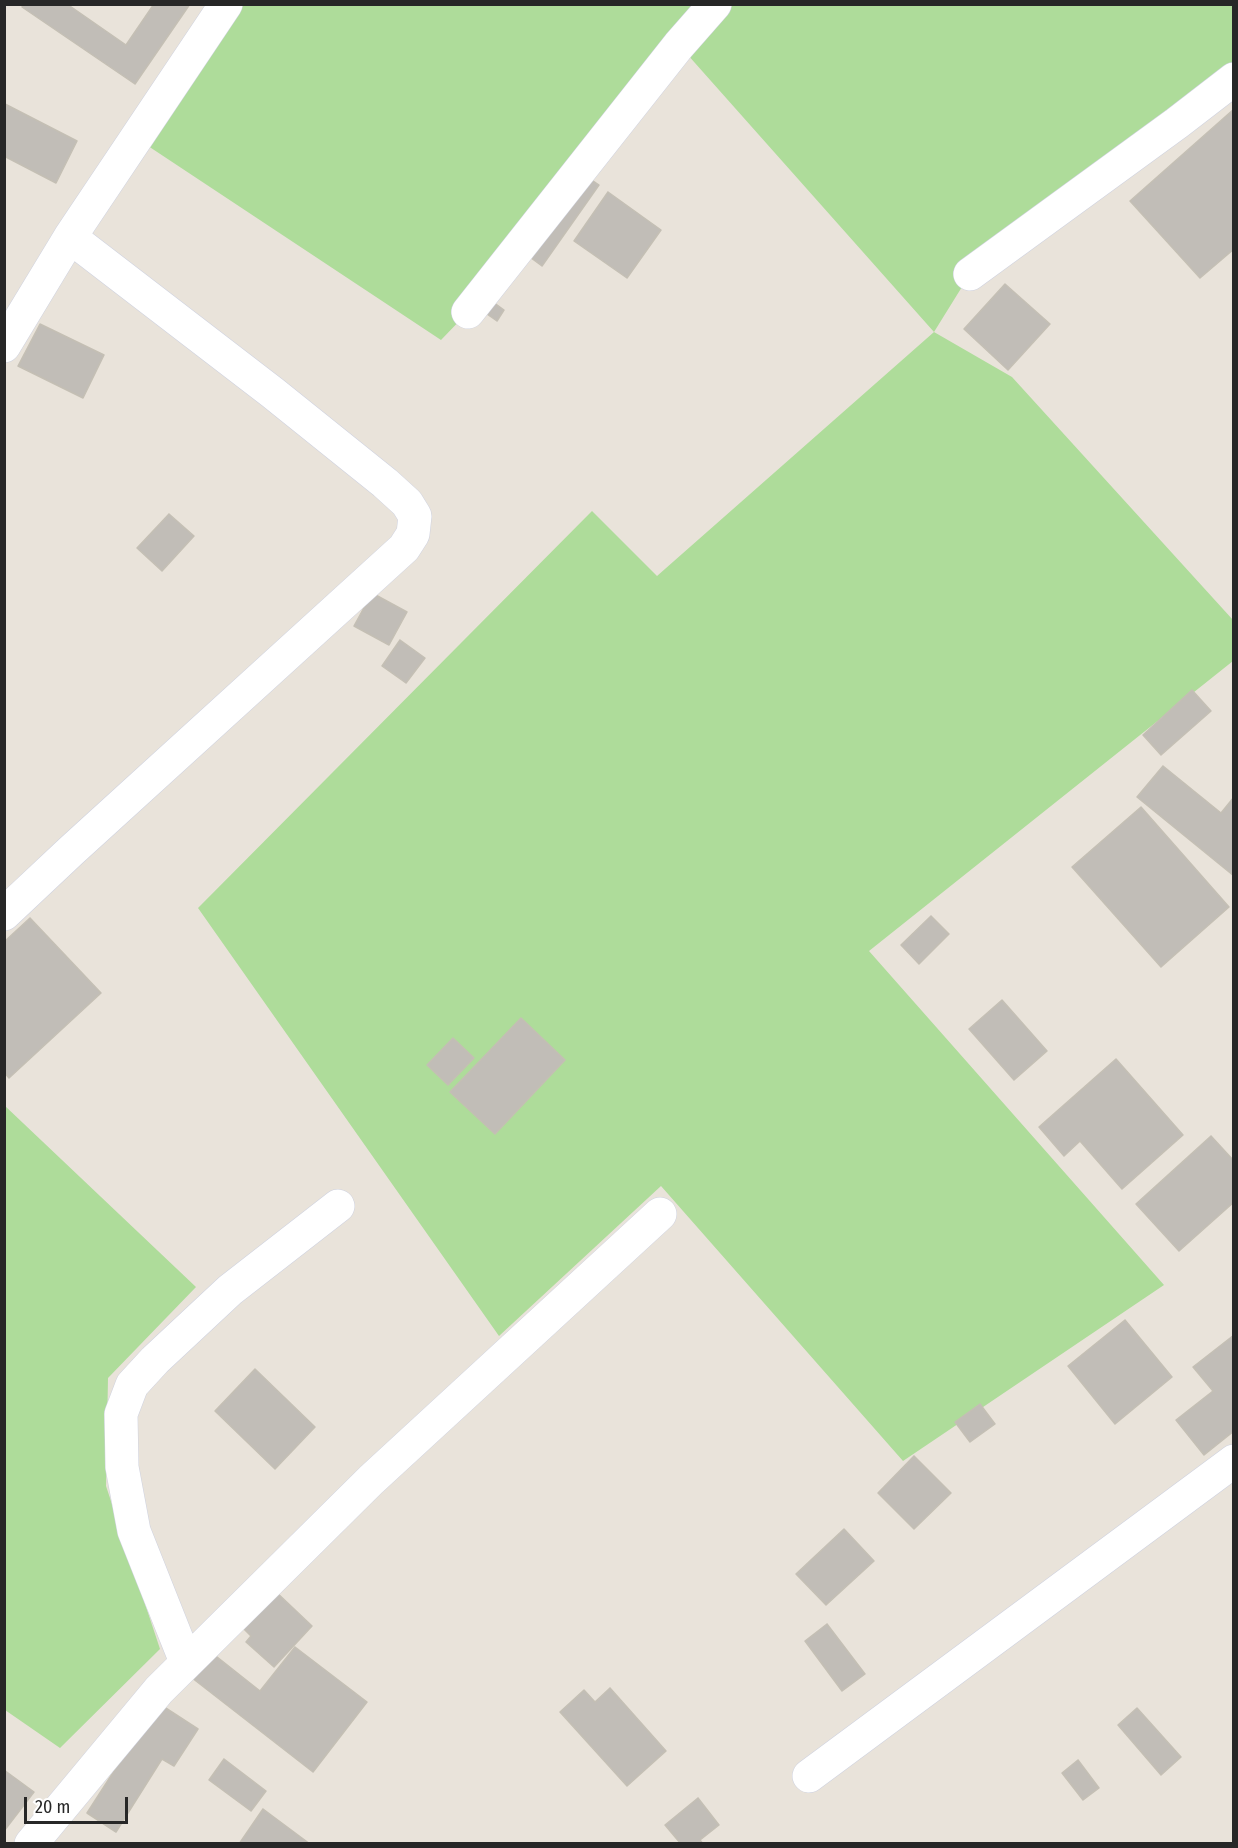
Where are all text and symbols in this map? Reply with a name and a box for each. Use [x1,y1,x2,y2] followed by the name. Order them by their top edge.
[27,1785,130,1823] scale bar
[35,1796,70,1818] text: 20 m

